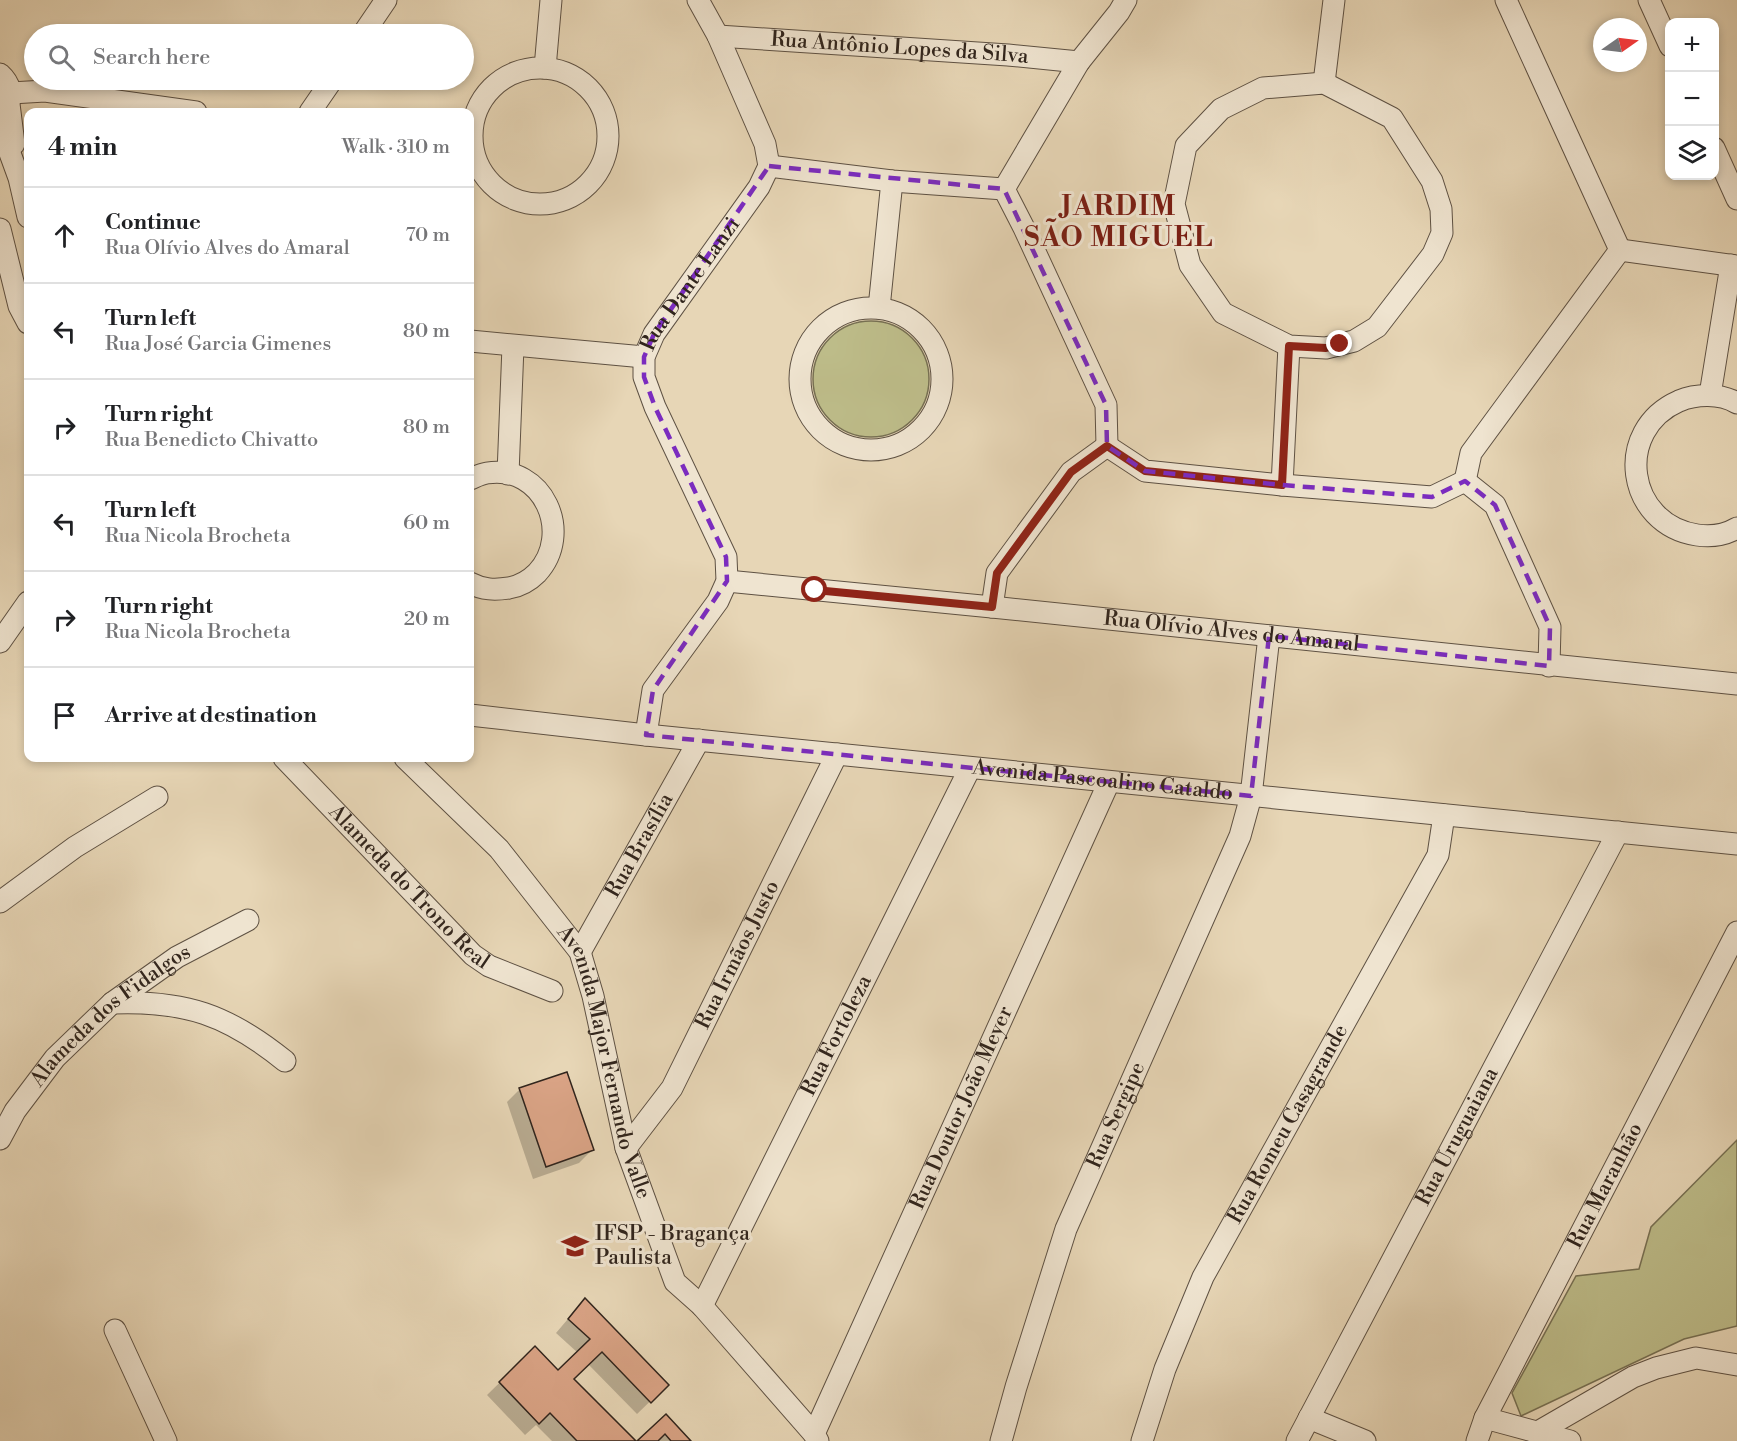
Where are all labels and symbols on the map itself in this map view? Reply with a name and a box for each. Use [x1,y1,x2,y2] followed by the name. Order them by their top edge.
[1593,18,1647,72] north arrow
[770,26,1030,70] street label: Rua Antônio Lopes da Silva
[1024,190,1214,255] district label: JARDIM SÃO MIGUEL
[635,213,746,355] street label: Rua Dante Lanzi
[1326,330,1352,356] route end
[801,576,827,602] route start
[1102,606,1361,658] street label: Rua Olívio Alves do Amaral
[970,755,1234,807] street label: Avenida Pascoalino Cataldo
[600,788,680,902] street label: Rua Brasília
[322,799,494,975] street label: Alameda do Trono Real
[690,876,785,1034] street label: Rua Irmãos Justo
[550,919,656,1202] street label: Avenida Major Fernando Valle
[24,939,195,1093] street label: Alameda dos Fidalgos
[796,971,878,1100] street label: Rua Fortoleza
[904,1002,1019,1214] street label: Rua Doutor João Meyer
[1222,1020,1354,1228] street label: Rua Romeu Casagrande
[1081,1058,1151,1173] street label: Rua Sergipe
[1410,1063,1505,1210] street label: Rua Uruguaiana
[1562,1119,1649,1253] street label: Rua Maranhão
[595,1221,750,1271] place label: IFSP - Bragança Paulista
[560,1231,590,1261] school or university icon: IFSP - Bragança Paulista

